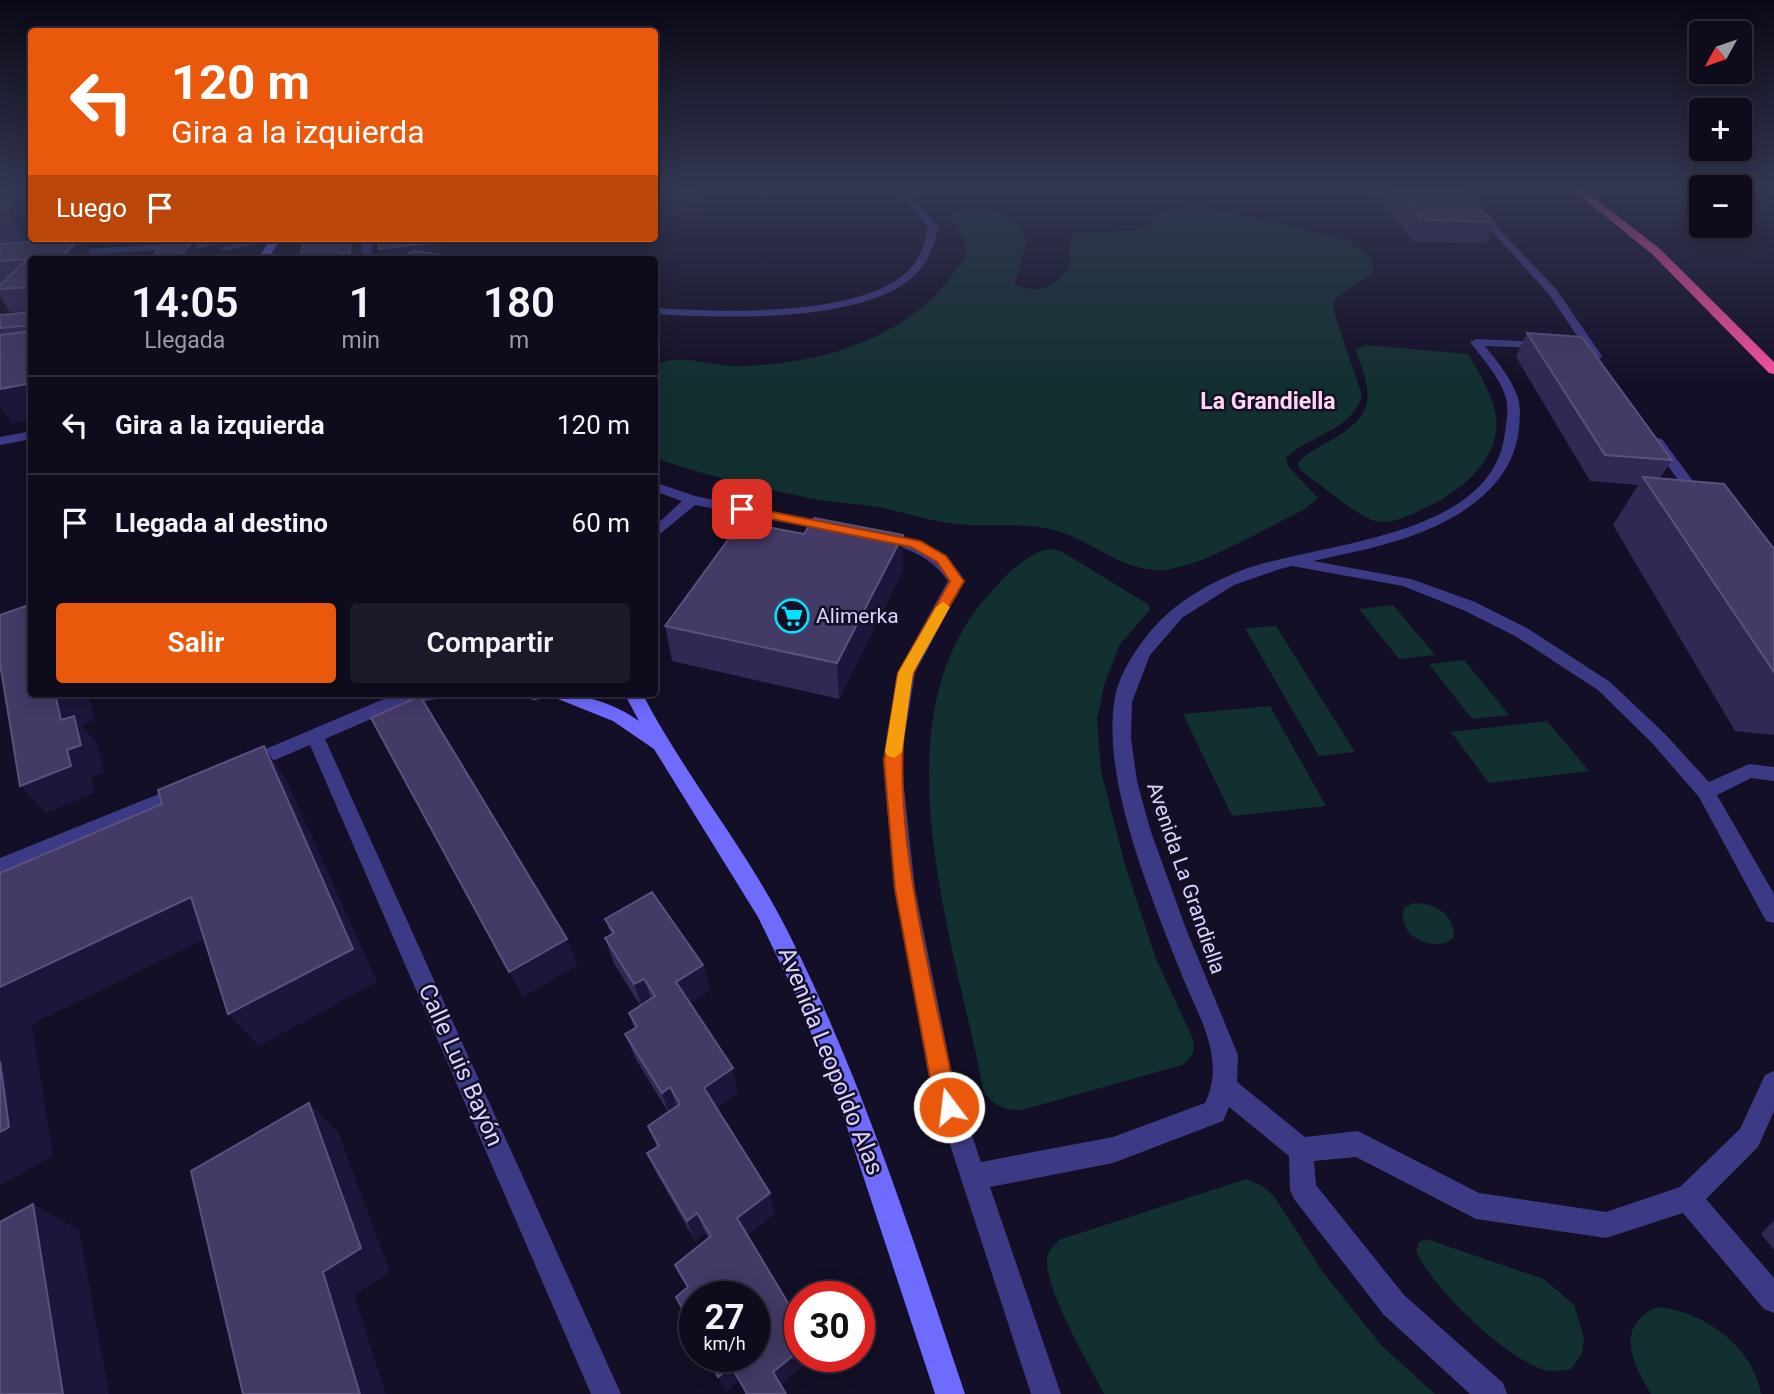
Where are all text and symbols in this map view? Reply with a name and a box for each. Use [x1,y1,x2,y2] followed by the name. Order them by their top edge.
[1689,21,1752,84] north arrow
[1689,21,1752,238] map controls
[171,54,310,111] text: 120 m
[56,56,147,147] icon: left
[1689,98,1752,161] button: +
[171,113,425,151] text: Gira a la izquierda
[1689,175,1752,238] button: −
[141,189,179,227] icon: arrive
[56,193,127,223] text: Luego
[131,278,238,327] text: 14:05
[349,278,373,327] text: 1
[483,278,555,327] text: 180
[144,327,225,354] text: Llegada
[341,327,380,354] text: min
[509,327,529,354] text: m
[1200,388,1336,415] district label: La Grandiella
[56,406,94,444] icon: left
[115,410,325,440] text: Gira a la izquierda
[557,410,630,440] text: 120 m
[712,479,772,539] pin
[723,490,761,528] icon: arrive
[56,504,94,542] icon: arrive
[115,508,328,538] text: Llegada al destino
[572,508,630,538] text: 60 m
[773,597,811,635] supermarket icon: Alimerka
[56,603,336,683] button: Salir
[350,603,630,683] button: Compartir
[816,604,899,628] place label: Alimerka
[1142,779,1230,977] street label: Avenida La Grandiella
[772,943,890,1179] street label: Avenida Leopoldo Alas
[413,979,509,1151] street label: Calle Luis Bayón
[912,1070,986,1144] position arrow
[784,1281,875,1372] speed limit sign: 30
[704,1297,745,1338] text: 27
[703,1333,746,1354] text: km/h

